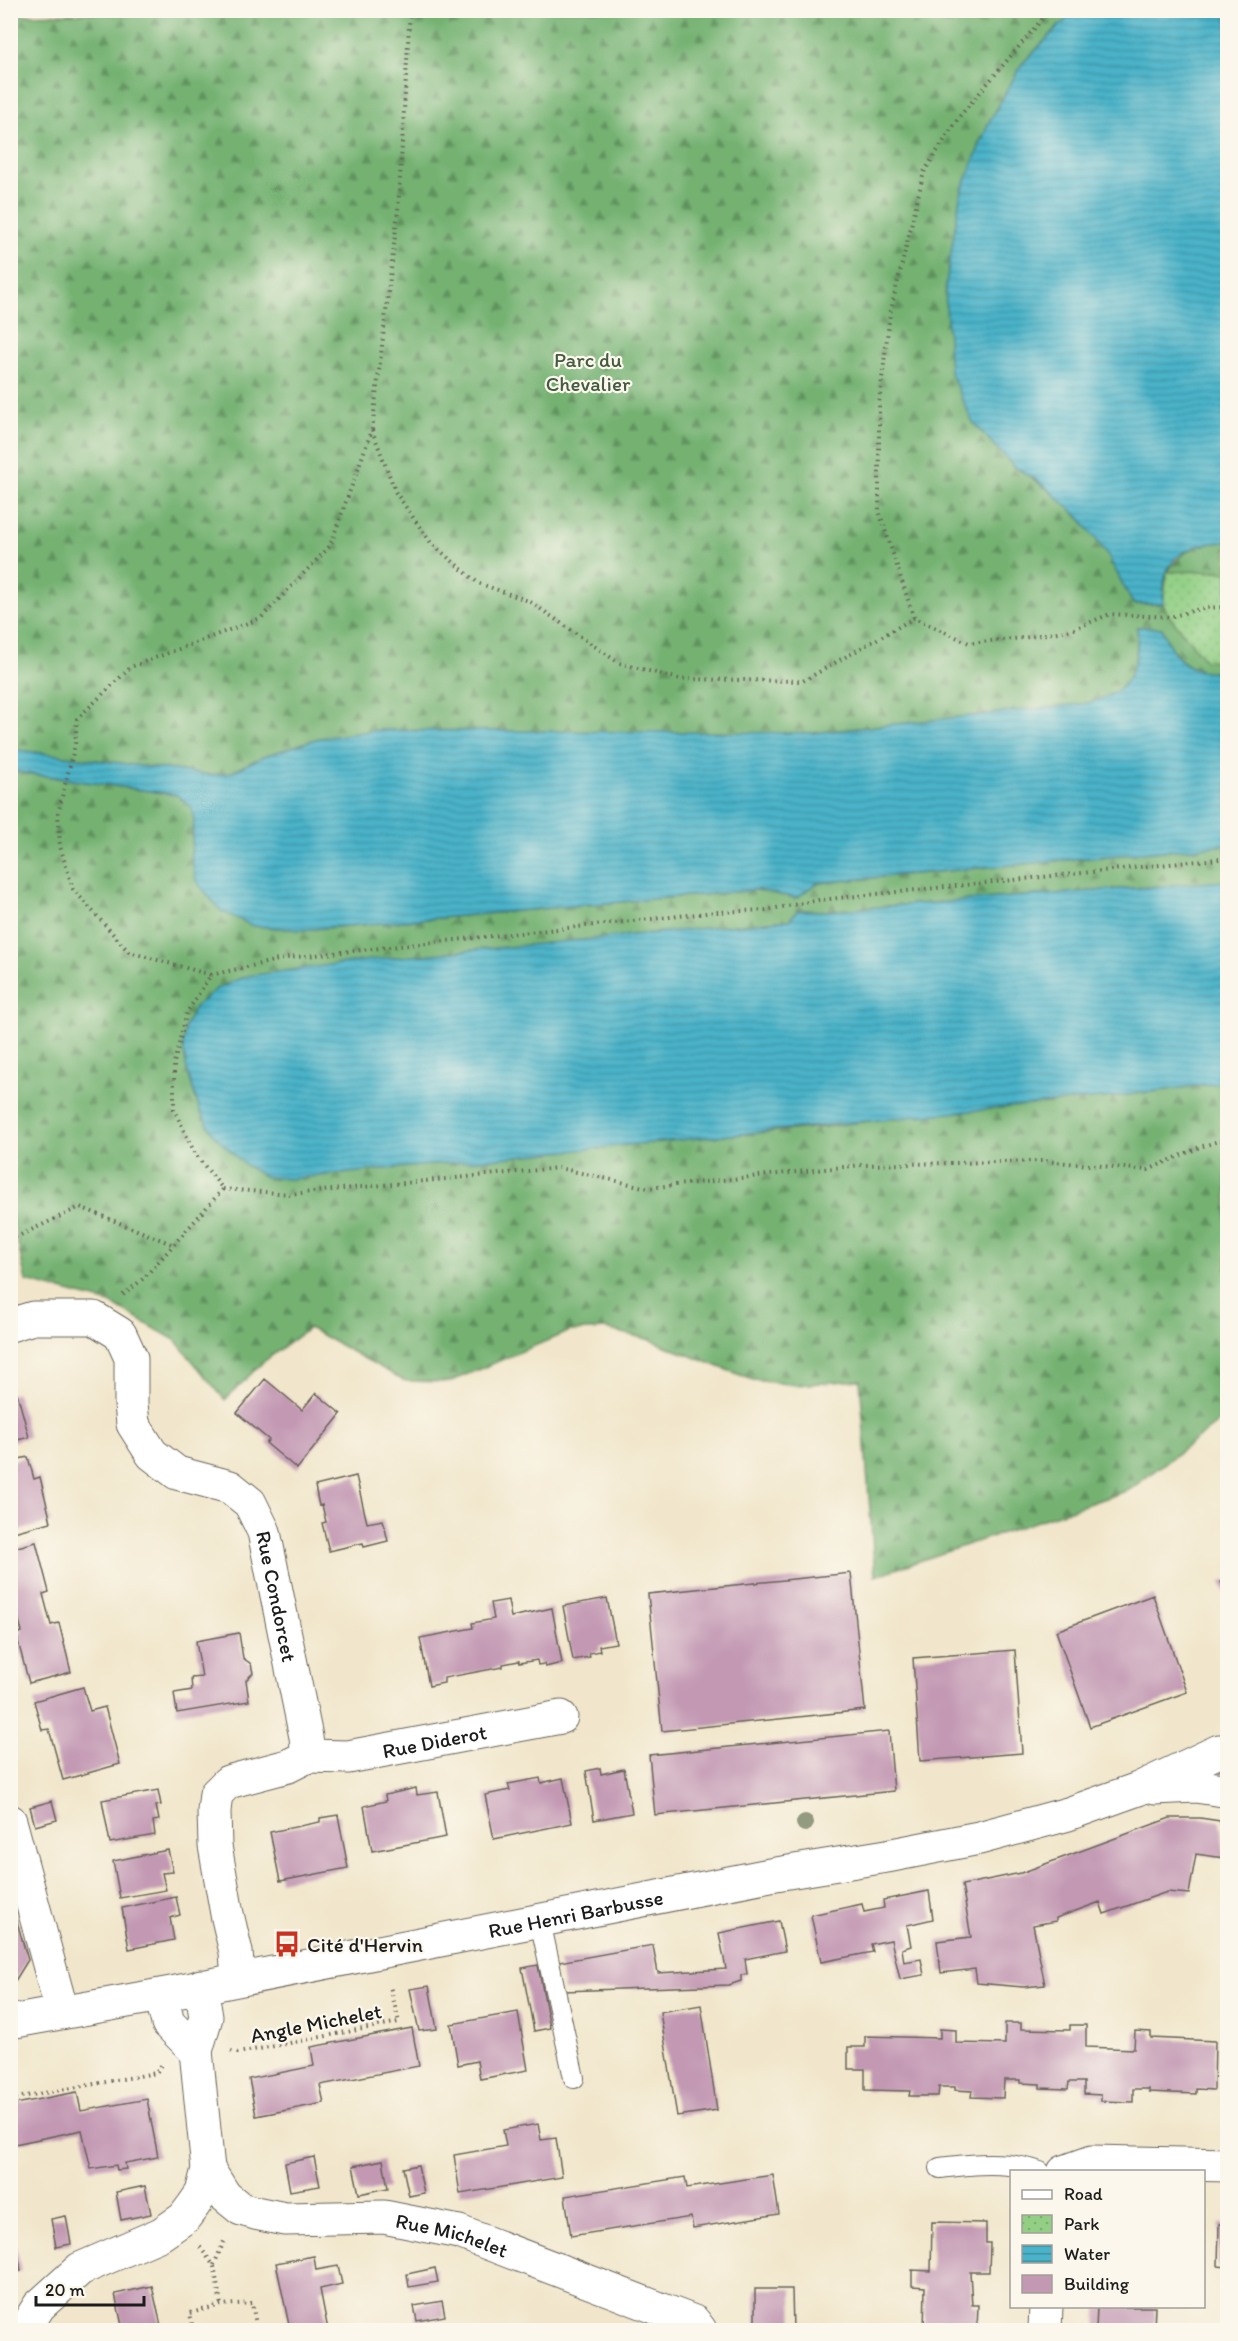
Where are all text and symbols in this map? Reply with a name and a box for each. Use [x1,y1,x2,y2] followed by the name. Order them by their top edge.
[546,347,631,396] park label: Parc du Chevalier
[252,1528,303,1664] street label: Rue Condorcet
[380,1719,489,1763] street label: Rue Diderot
[486,1884,665,1943] street label: Rue Henri Barbusse
[272,1929,302,1959] bus stop icon: Cité d'Hervin
[307,1932,423,1957] place label: Cité d'Hervin
[248,1998,384,2048] street label: Angle Michelet
[1010,2170,1205,2308] legend
[1064,2183,1103,2205] text: Road
[394,2207,512,2262] street label: Rue Michelet
[1064,2213,1099,2235] text: Park
[1064,2243,1110,2265] text: Water
[36,2269,144,2307] scale bar
[1064,2273,1130,2295] text: Building
[45,2279,85,2301] text: 20 m

